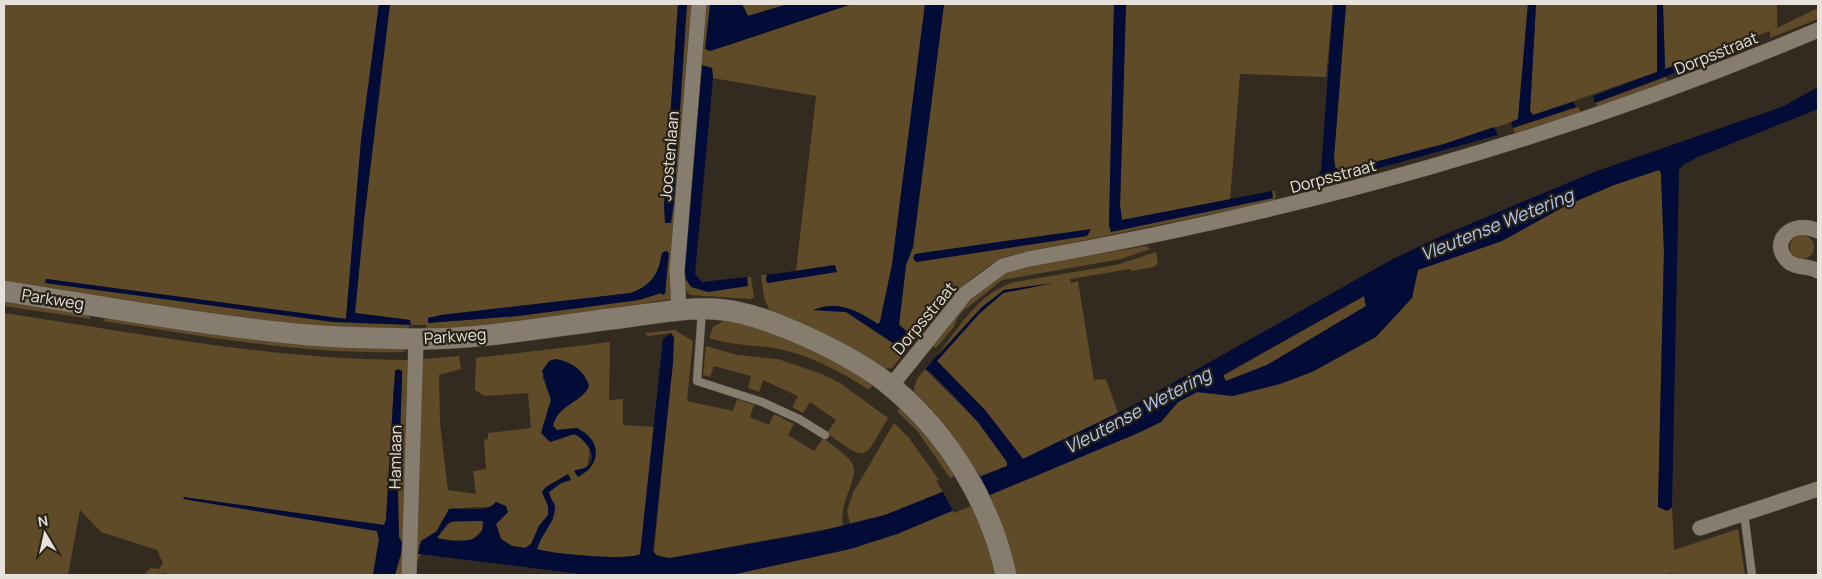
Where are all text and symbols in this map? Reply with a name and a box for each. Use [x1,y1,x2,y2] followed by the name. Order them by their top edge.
[1671,26,1761,80] street label: Dorpsstraat
[654,110,684,202] street label: Joostenlaan
[1288,154,1378,198] street label: Dorpsstraat
[1417,182,1578,266] water label: Vleutense Wetering
[887,277,961,359] street label: Dorpsstraat
[20,283,86,315] street label: Parkweg
[423,323,487,349] street label: Parkweg
[1060,361,1216,459] water label: Vleutense Wetering
[383,425,407,489] street label: Hamlaan
[20,509,70,559] north arrow
[36,510,49,531] text: N

